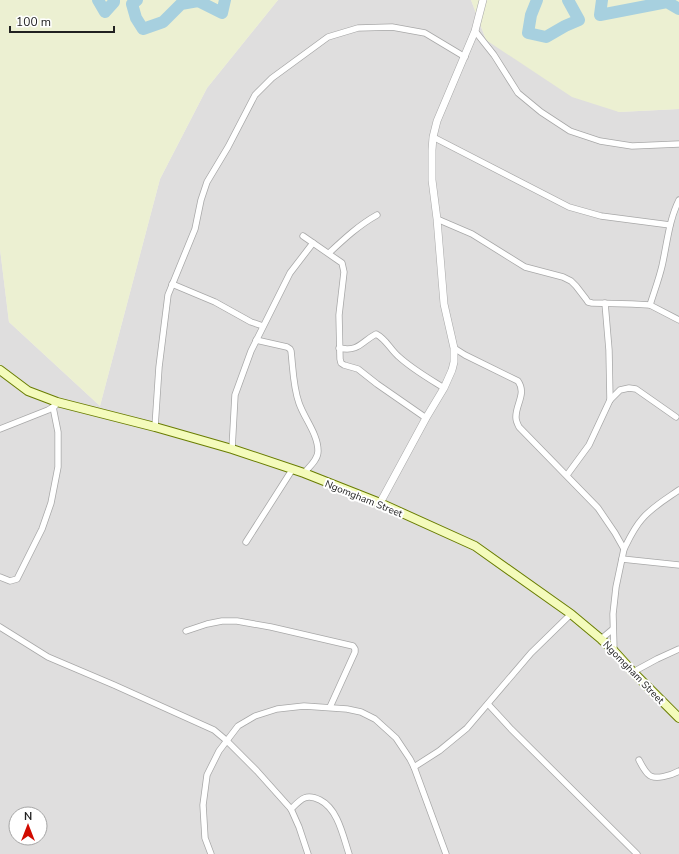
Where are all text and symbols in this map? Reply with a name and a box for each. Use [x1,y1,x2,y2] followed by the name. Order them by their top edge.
[10,8,114,34] scale bar
[16,14,51,30] text: 100 m
[323,477,405,521] street label: Ngomgham Street
[600,638,667,708] street label: Ngomgham Street
[8,806,48,846] north arrow
[24,809,32,824] text: N

